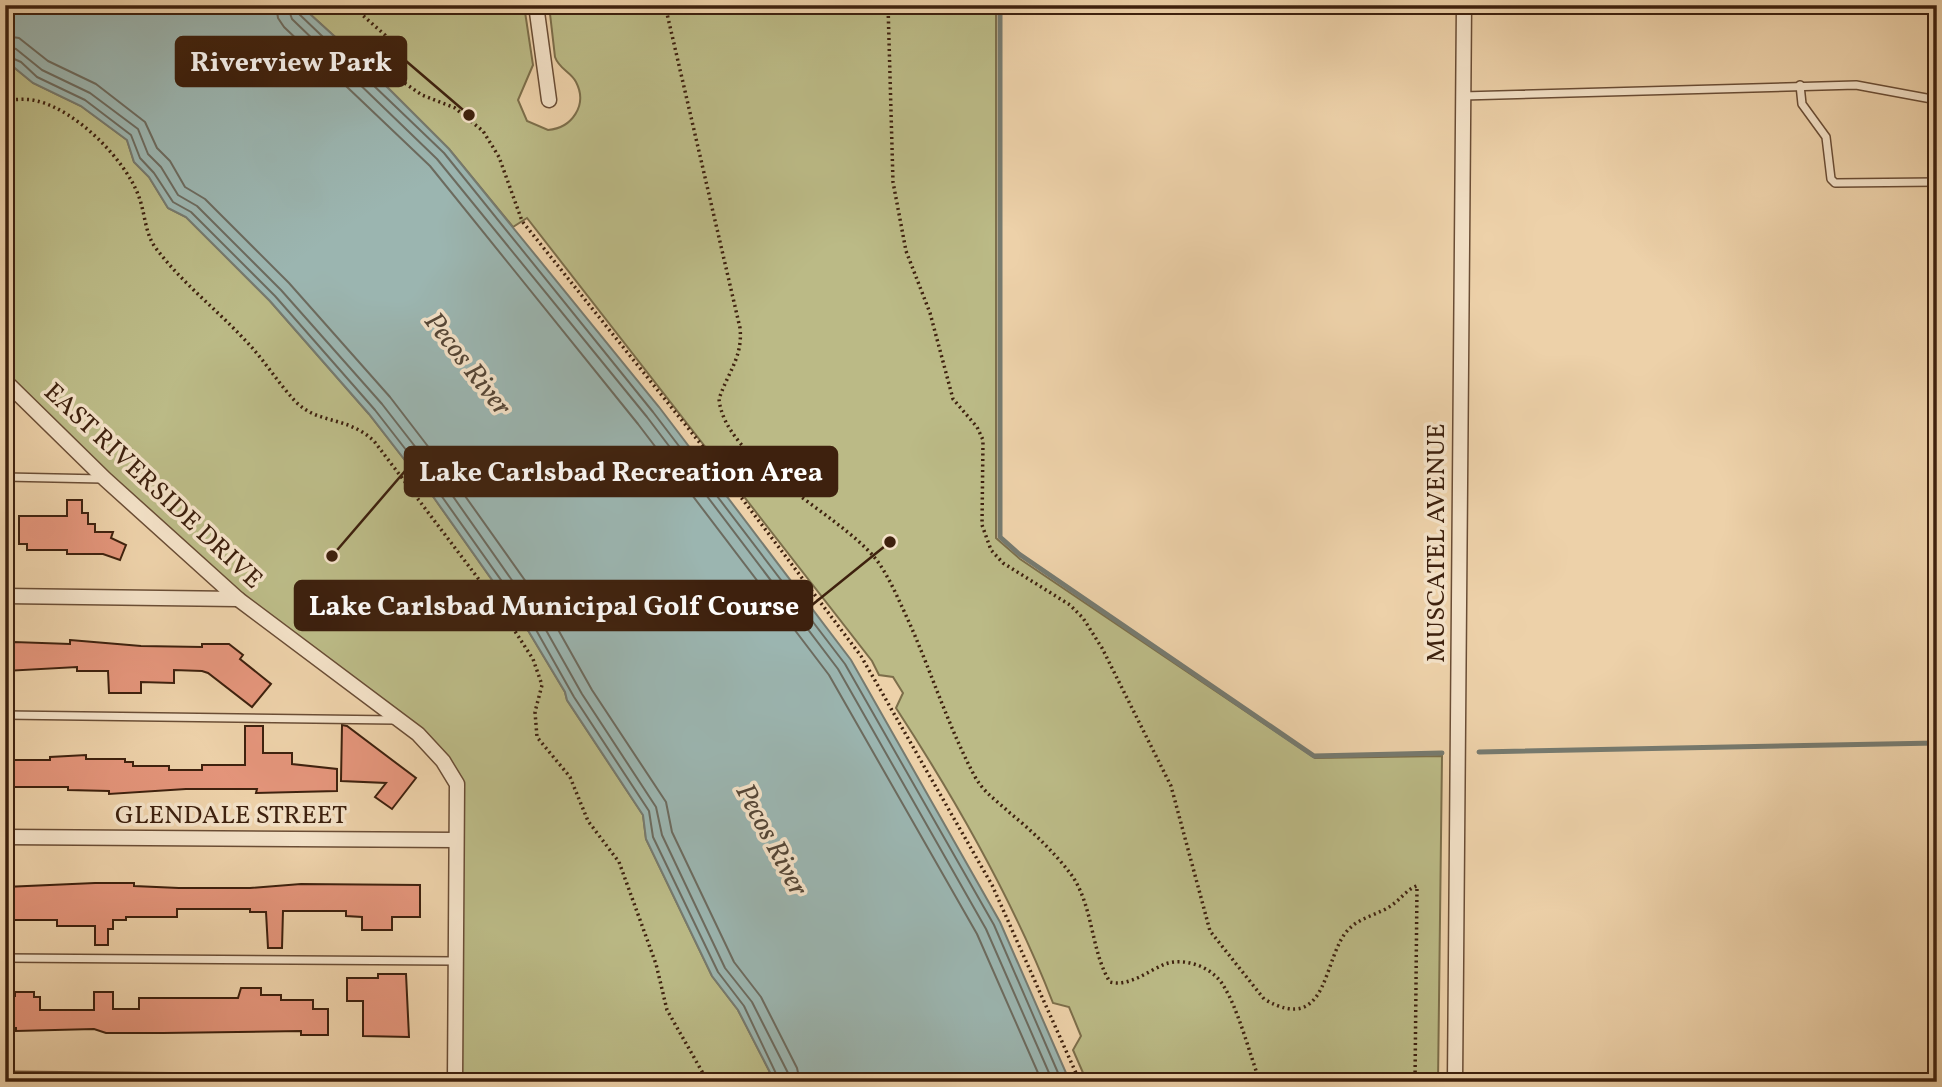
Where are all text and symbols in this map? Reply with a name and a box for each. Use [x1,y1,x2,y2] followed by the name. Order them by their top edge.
[176,37,406,86] callout: Riverview Park
[190,44,392,83] text: Riverview Park
[414,304,520,425] water label: Pecos River
[35,375,270,598] street label: EAST RIVERSIDE DRIVE
[1419,423,1455,663] street label: MUSCATEL AVENUE
[405,447,837,496] callout: Lake Carlsbad Recreation Area
[419,454,823,493] text: Lake Carlsbad Recreation Area
[295,581,812,630] callout: Lake Carlsbad Municipal Golf Course
[309,588,799,627] text: Lake Carlsbad Municipal Golf Course
[725,777,817,904] water label: Pecos River
[115,798,347,834] street label: GLENDALE STREET

